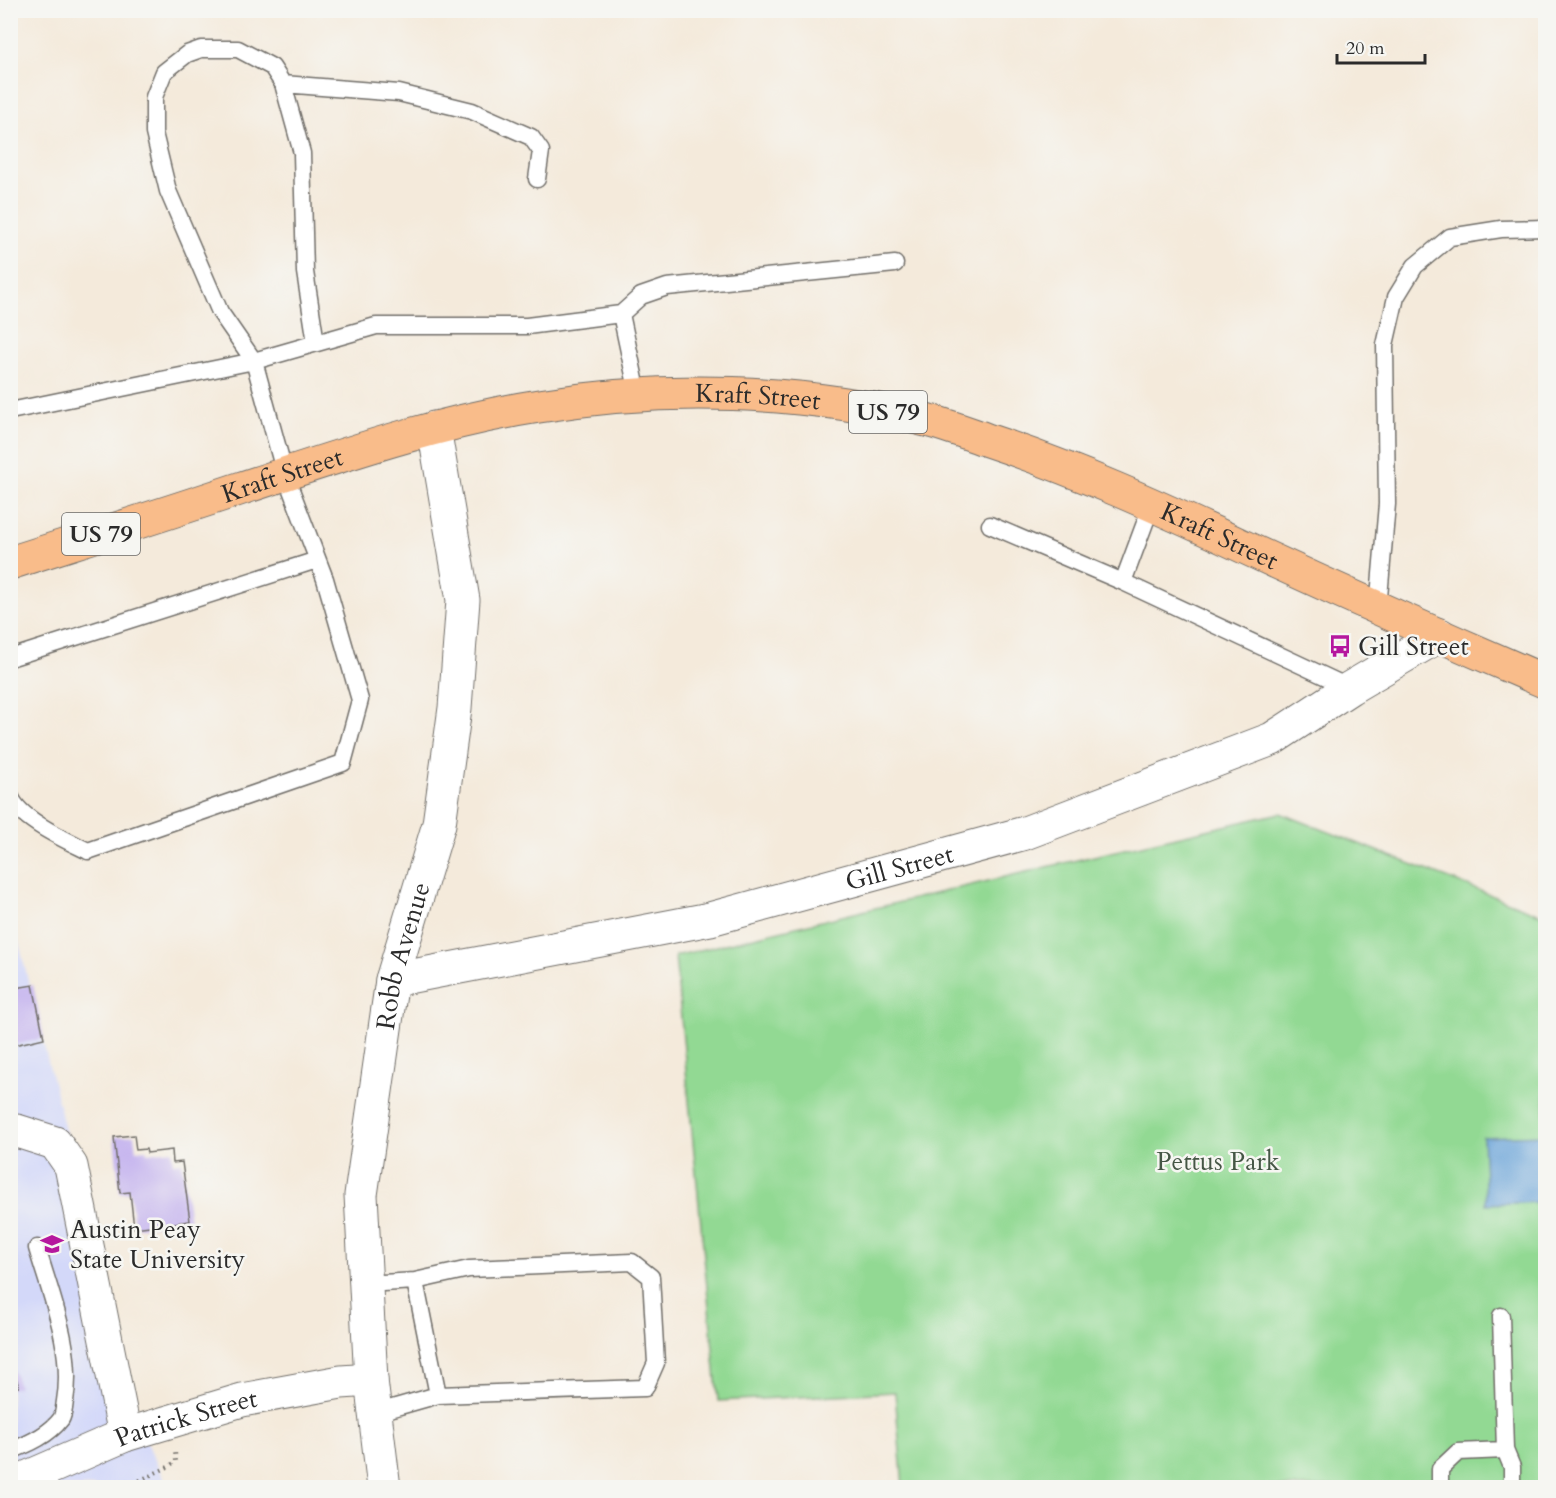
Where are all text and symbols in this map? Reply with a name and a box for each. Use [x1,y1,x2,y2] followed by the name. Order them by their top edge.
[1337,27,1426,65] scale bar
[1346,36,1385,61] text: 20 m
[695,376,823,418] street label: Kraft Street
[849,391,927,433] road number: US 79
[217,439,347,512] street label: Kraft Street
[1155,494,1284,578] street label: Kraft Street
[62,513,140,555] road number: US 79
[1358,629,1469,664] place label: Gill Street
[1327,633,1353,659] bus stop icon: Gill Street
[841,836,957,899] street label: Gill Street
[368,878,438,1032] street label: Robb Avenue
[1156,1144,1280,1179] park label: Pettus Park
[70,1212,245,1277] place label: Austin Peay State University
[39,1231,65,1257] school or university icon: Austin Peay State University
[109,1381,260,1455] street label: Patrick Street

